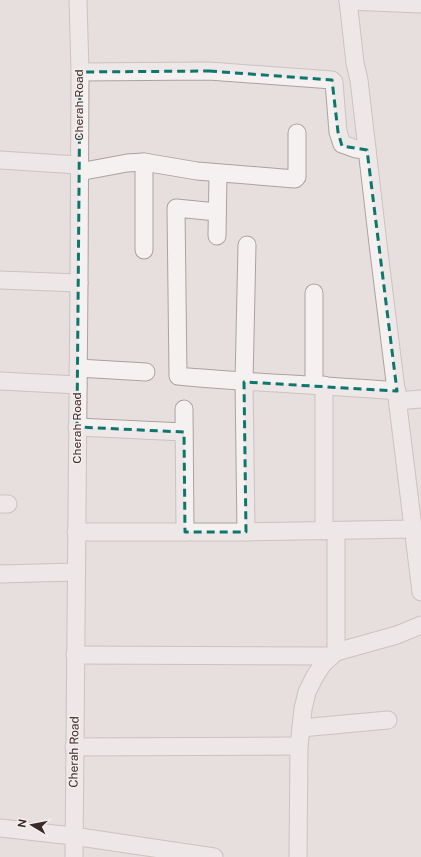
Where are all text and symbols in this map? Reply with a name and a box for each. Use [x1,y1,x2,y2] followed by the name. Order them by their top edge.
[72,69,86,141] street label: Cherah Road
[70,392,84,464] street label: Cherah Road
[66,716,82,788] street label: Cherah Road
[12,805,52,845] north arrow
[15,818,29,829] text: N

